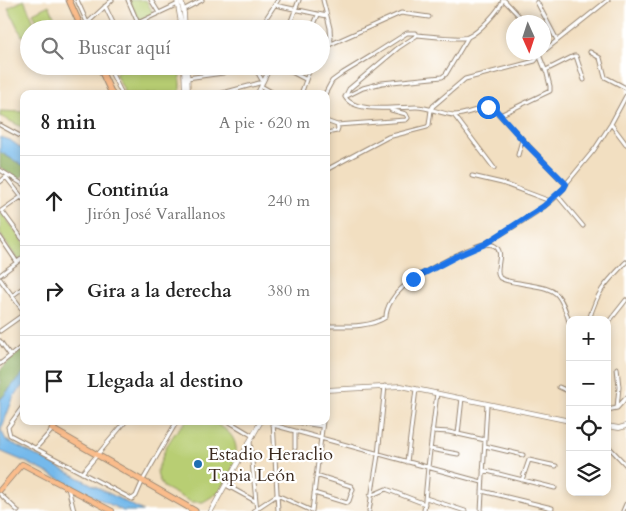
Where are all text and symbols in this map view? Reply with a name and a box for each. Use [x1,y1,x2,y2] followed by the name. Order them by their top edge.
[506,15,551,60] north arrow
[20,20,330,75] search box
[38,34,66,62] icon: search
[78,35,171,61] text: Buscar aquí
[477,96,500,119] route start
[40,108,96,137] text: 8 min
[219,112,310,134] text: A pie · 620 m
[87,177,169,203] text: Continúa
[40,187,68,215] icon: ahead
[268,190,310,212] text: 240 m
[87,203,225,225] text: Jirón José Varallanos
[402,268,425,291] route end
[40,277,68,305] icon: right
[87,278,232,304] text: Gira a la derecha
[268,280,310,302] text: 380 m
[566,316,611,496] map controls
[566,316,611,361] button: +
[566,361,611,406] button: −
[40,367,68,395] icon: arrive
[87,368,243,394] text: Llegada al destino
[566,406,611,451] button: locate
[208,442,333,488] place label: Estadio Heraclio Tapia León
[566,451,611,496] button: layers
[192,458,204,470] marker: Estadio Heraclio Tapia León

